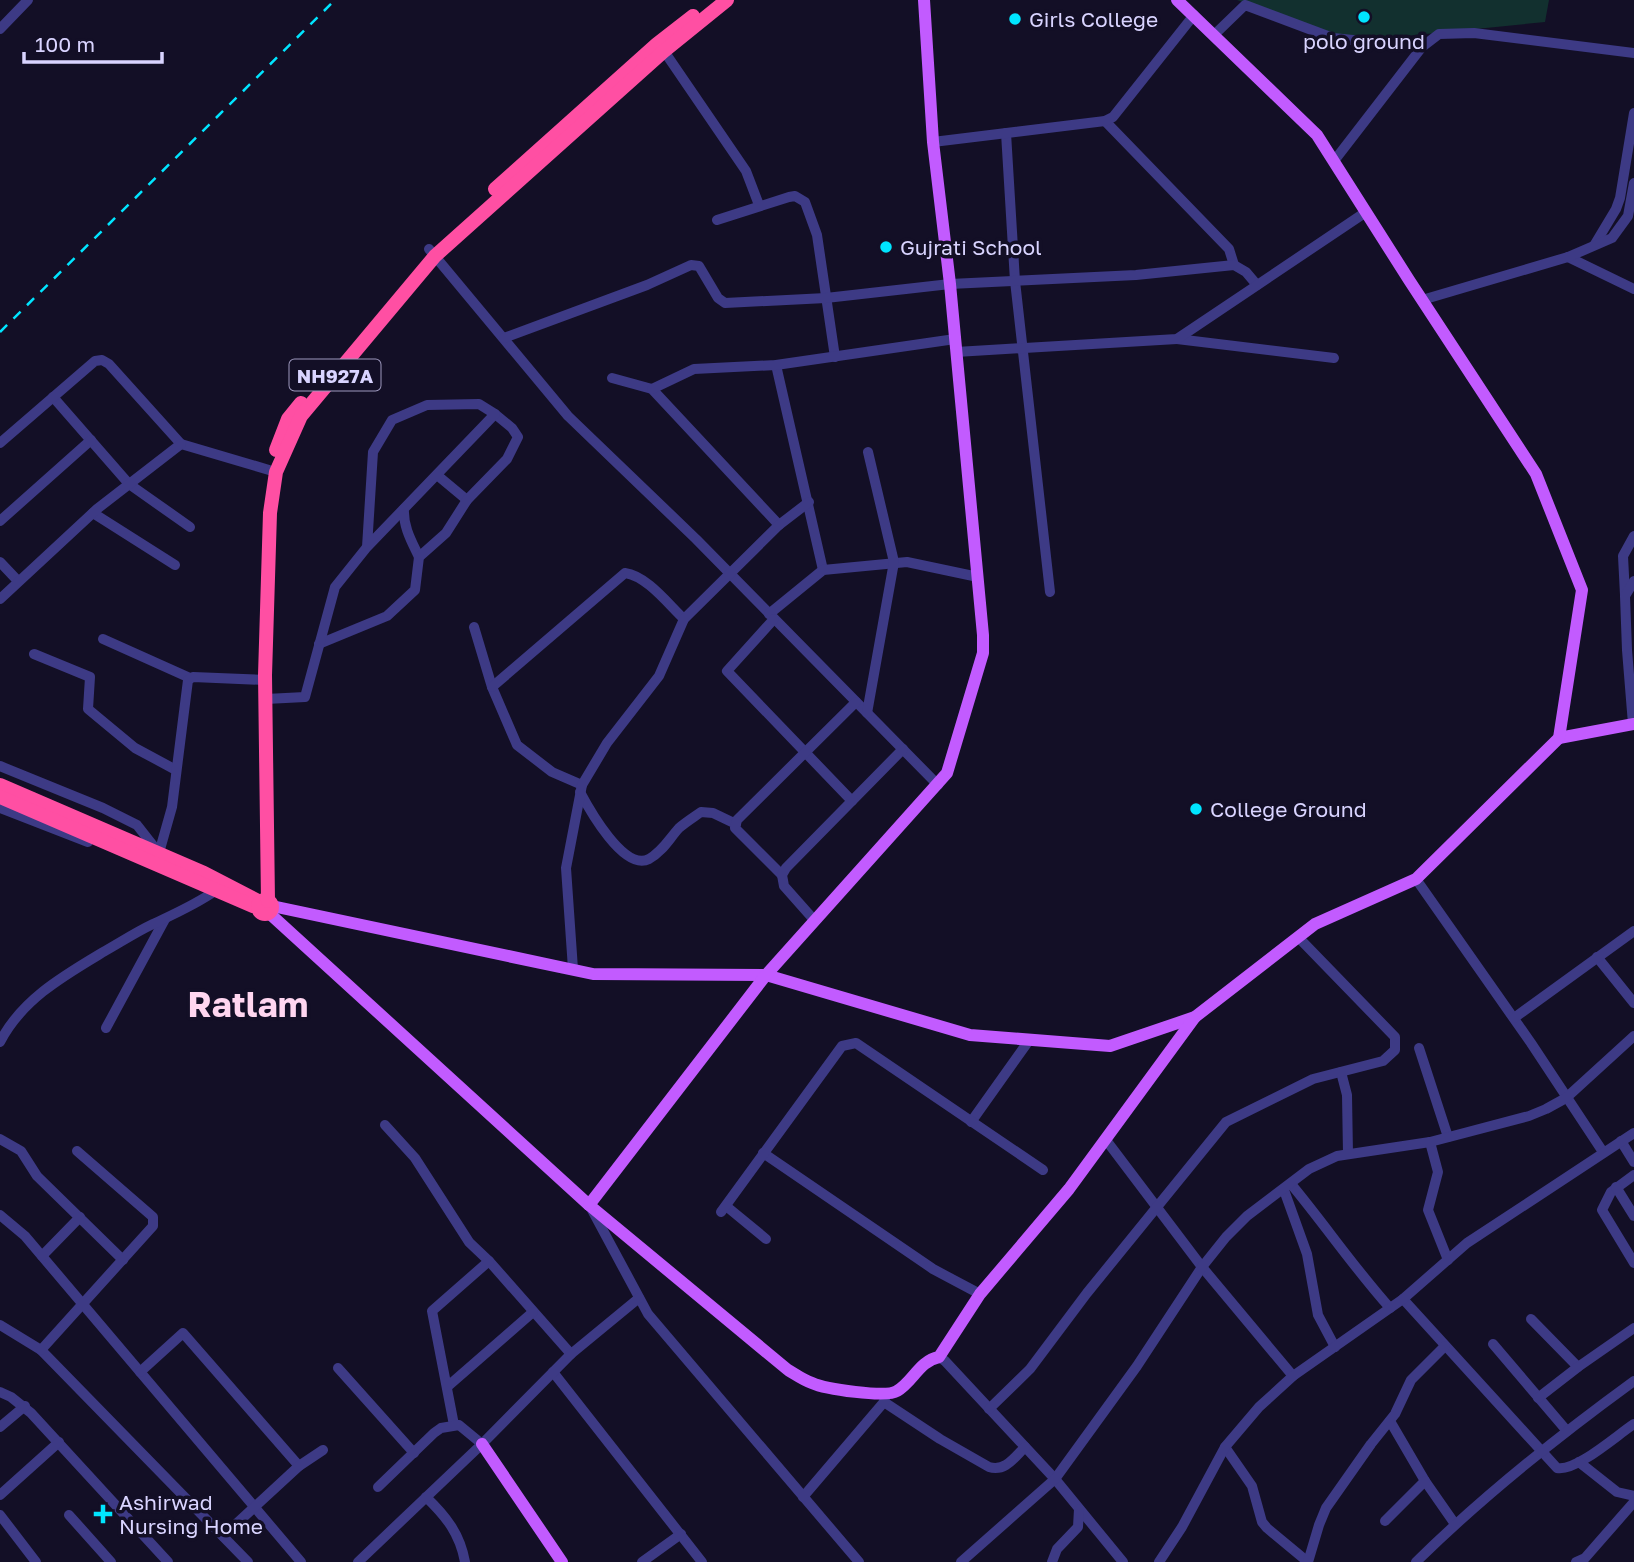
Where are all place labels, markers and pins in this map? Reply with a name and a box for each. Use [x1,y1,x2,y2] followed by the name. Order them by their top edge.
[1029,6,1158,32] place label: Girls College
[1356,9,1372,25] marker: polo ground
[1007,11,1023,27] marker: Girls College
[1303,28,1425,54] place label: polo ground
[900,234,1042,260] place label: Gujrati School
[878,239,894,255] marker: Gujrati School
[1210,796,1367,822] place label: College Ground
[1188,801,1204,817] marker: College Ground
[119,1489,263,1539] place label: Ashirwad Nursing Home
[93,1504,113,1524] marker: Ashirwad Nursing Home

